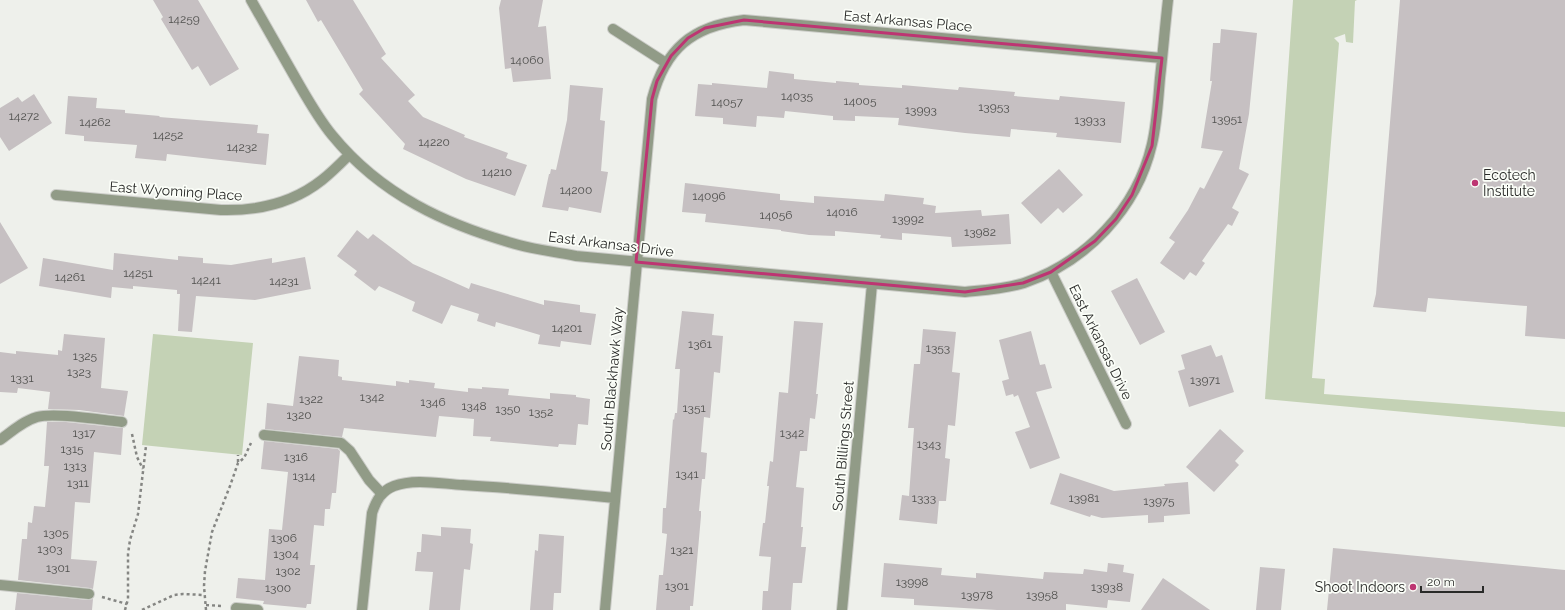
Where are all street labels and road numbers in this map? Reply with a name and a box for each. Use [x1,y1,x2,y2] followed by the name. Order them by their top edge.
[843,7,973,35] street label: East Arkansas Place
[109,178,243,204] street label: East Wyoming Place
[547,228,675,260] street label: East Arkansas Drive
[1066,282,1136,402] street label: East Arkansas Drive
[598,306,626,451] street label: South Blackhawk Way
[829,380,857,512] street label: South Billings Street

